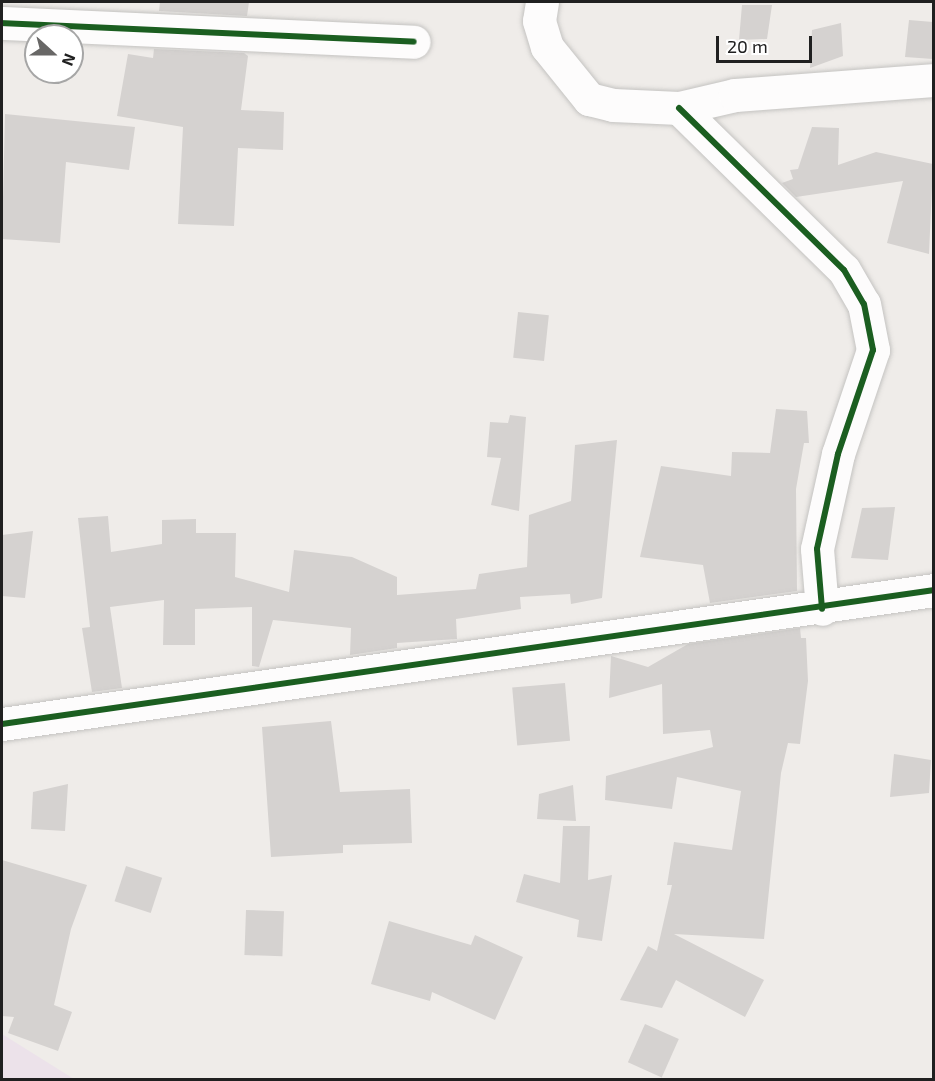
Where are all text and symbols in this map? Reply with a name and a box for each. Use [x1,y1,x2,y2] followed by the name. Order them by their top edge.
[24,24,84,84] north arrow
[719,24,815,62] scale bar
[727,35,768,57] text: 20 m
[58,51,80,69] text: N

